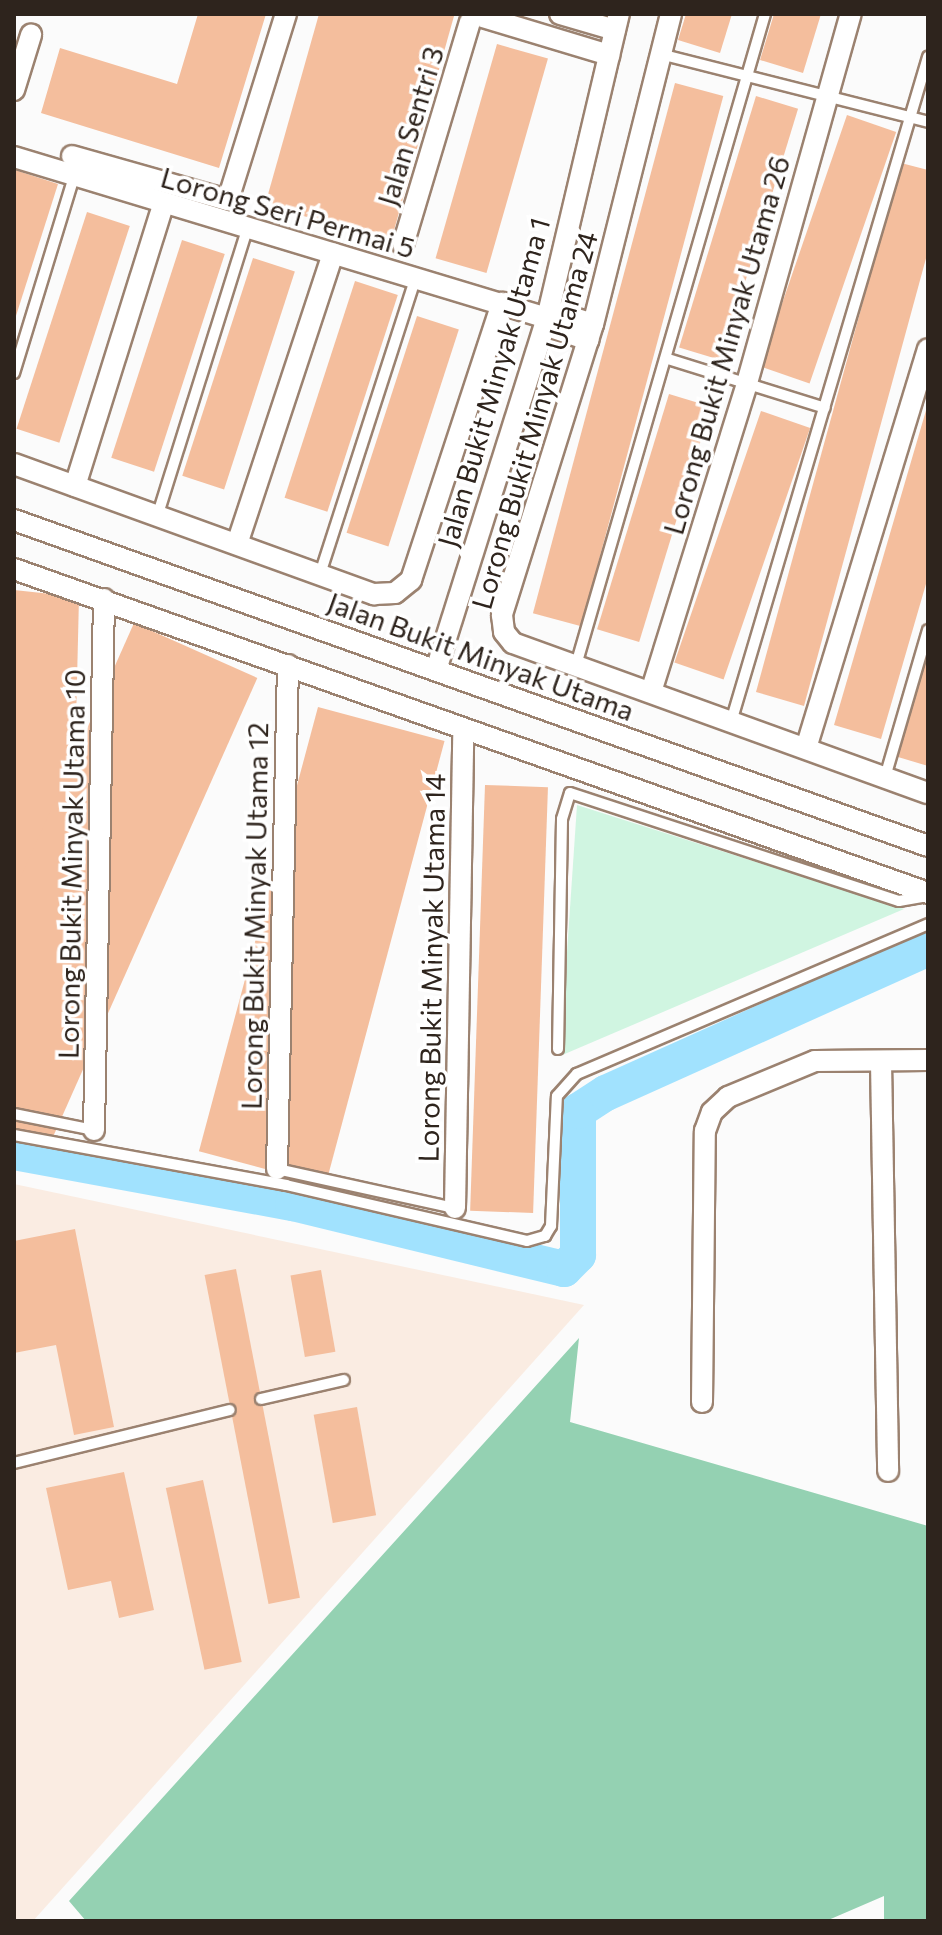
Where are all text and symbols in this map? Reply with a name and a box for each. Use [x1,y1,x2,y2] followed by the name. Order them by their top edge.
[370,42,450,210] street label: Jalan Sentri 3
[656,152,796,538] street label: Lorong Bukit Minyak Utama 26
[157,160,419,264] street label: Lorong Seri Permai 5
[430,213,556,551] street label: Jalan Bukit Minyak Utama 1
[464,227,604,613] street label: Lorong Bukit Minyak Utama 24
[323,585,639,727] street label: Jalan Bukit Minyak Utama
[51,669,91,1059] street label: Lorong Bukit Minyak Utama 10
[234,722,274,1110] street label: Lorong Bukit Minyak Utama 12
[411,773,451,1163] street label: Lorong Bukit Minyak Utama 14

